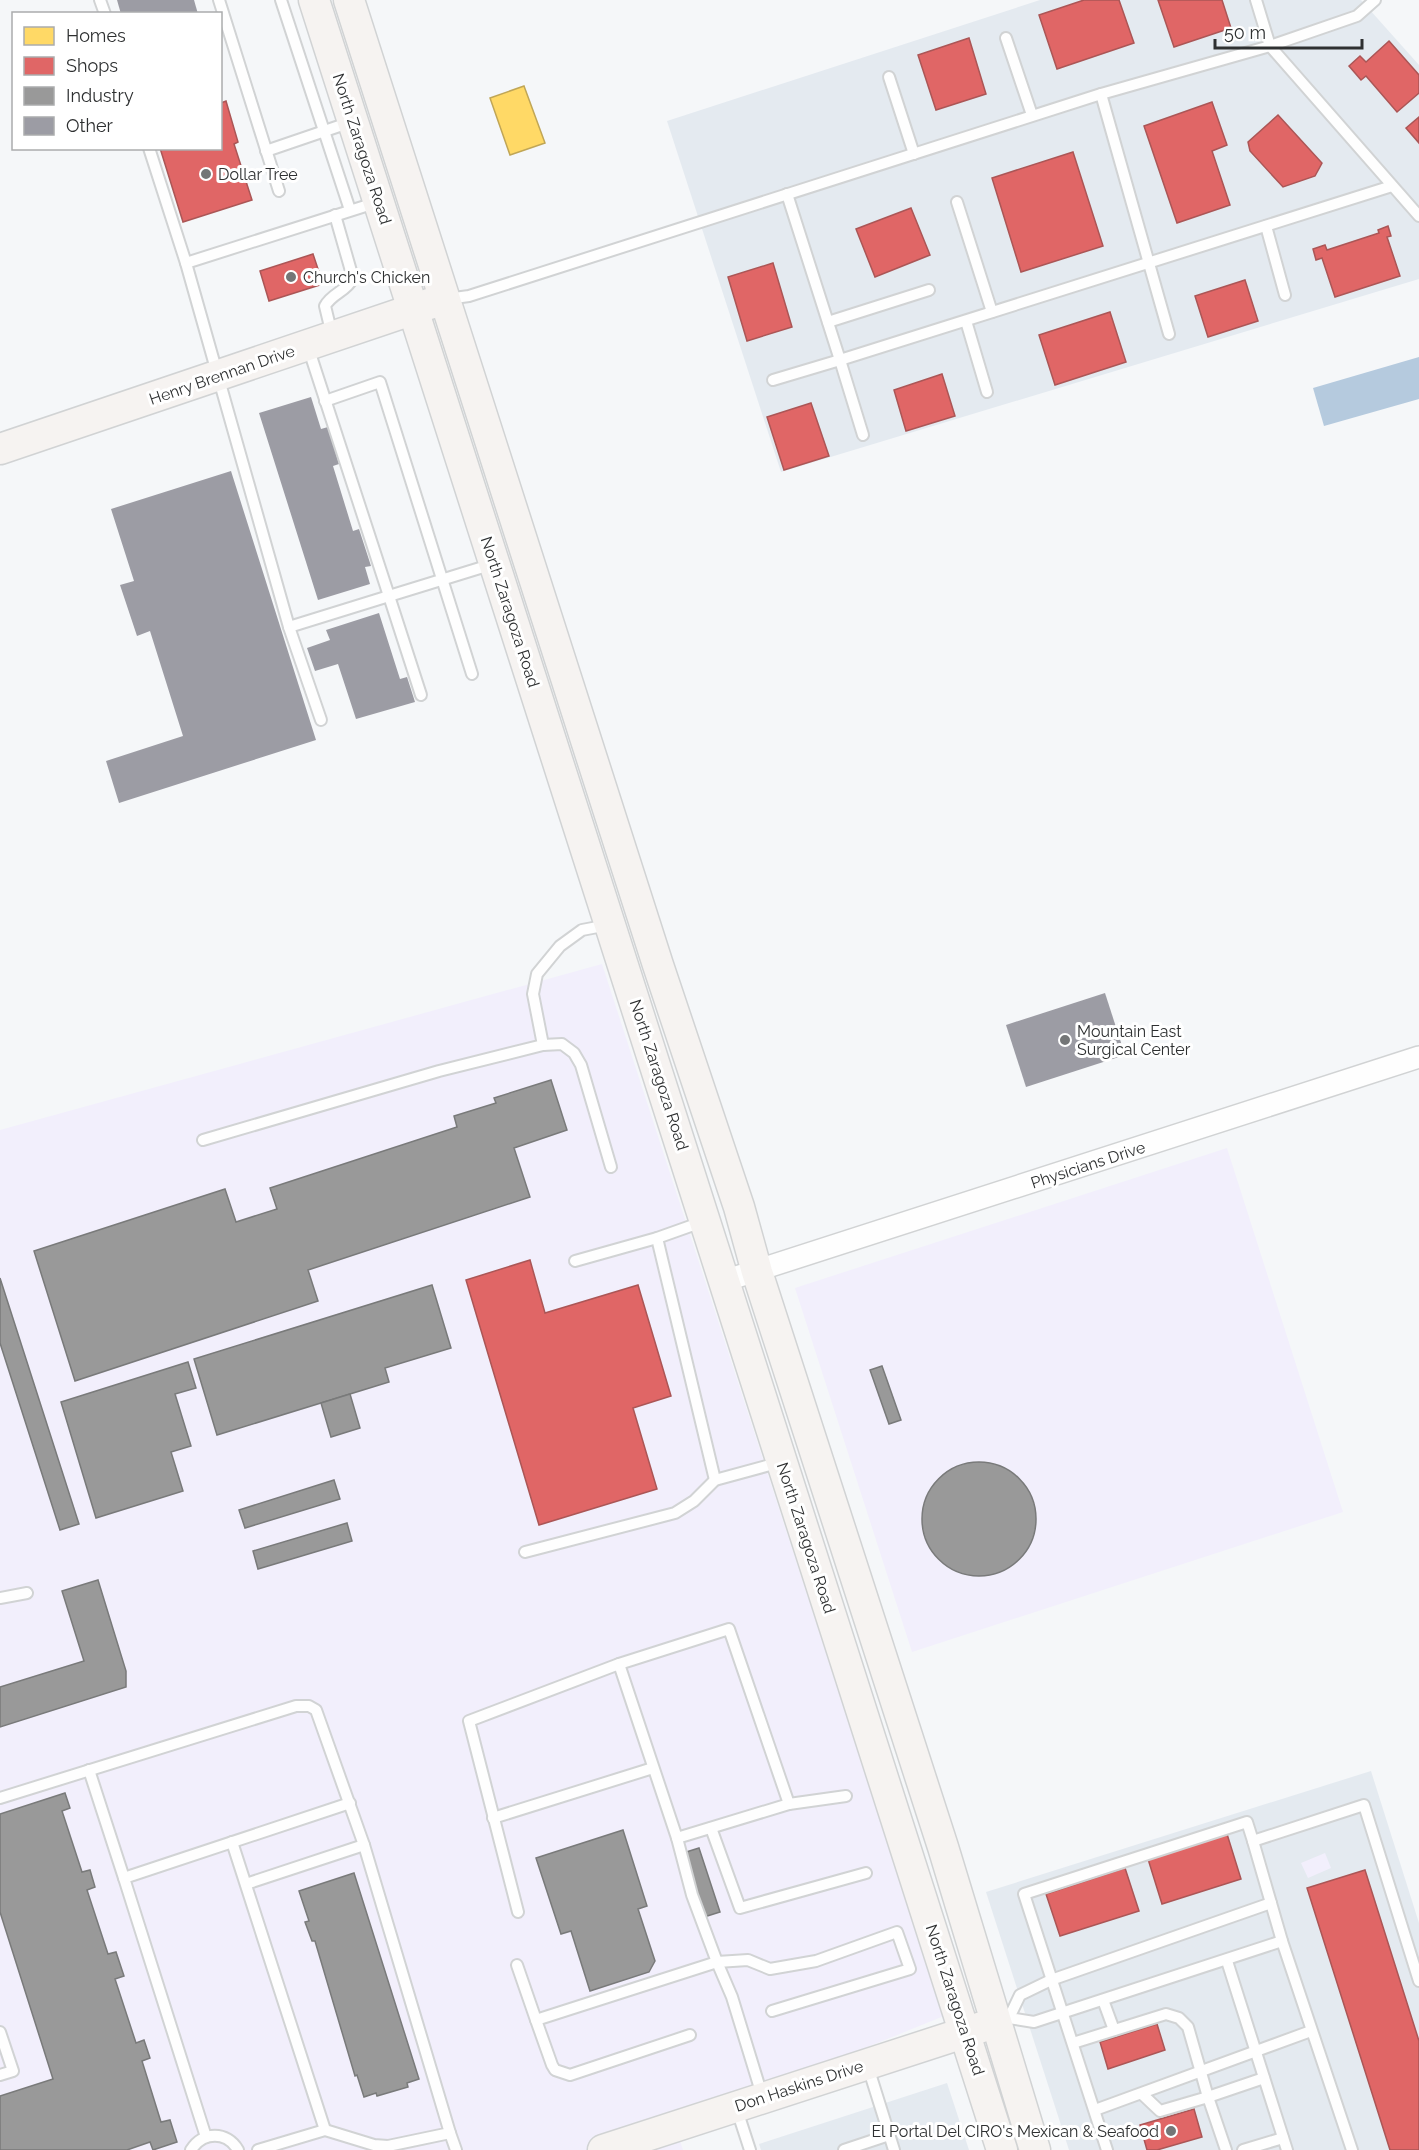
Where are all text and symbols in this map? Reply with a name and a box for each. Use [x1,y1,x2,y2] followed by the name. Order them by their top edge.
[12,12,222,150] legend
[1215,12,1362,50] scale bar
[1224,22,1266,43] text: 50 m
[66,25,126,46] text: Homes
[66,55,118,76] text: Shops
[329,71,395,227] street label: North Zaragoza Road
[66,85,134,106] text: Industry
[66,115,114,136] text: Other
[218,165,298,184] place label: Dollar Tree
[199,167,213,181] marker: Dollar Tree
[303,268,430,287] place label: Church's Chicken
[284,270,298,284] marker: Church's Chicken
[147,341,297,409] street label: Henry Brennan Drive
[477,534,543,690] street label: North Zaragoza Road
[626,997,692,1153] street label: North Zaragoza Road
[1077,1022,1191,1059] place label: Mountain East Surgical Center
[1058,1033,1072,1047] marker: Mountain East Surgical Center
[1028,1138,1148,1192] street label: Physicians Drive
[773,1460,839,1616] street label: North Zaragoza Road
[922,1922,988,2078] street label: North Zaragoza Road
[732,2056,866,2116] street label: Don Haskins Drive
[871,2122,1159,2141] place label: El Portal Del CIRO's Mexican & Seafood
[1164,2124,1178,2138] marker: El Portal Del CIRO's Mexican & Seafood

